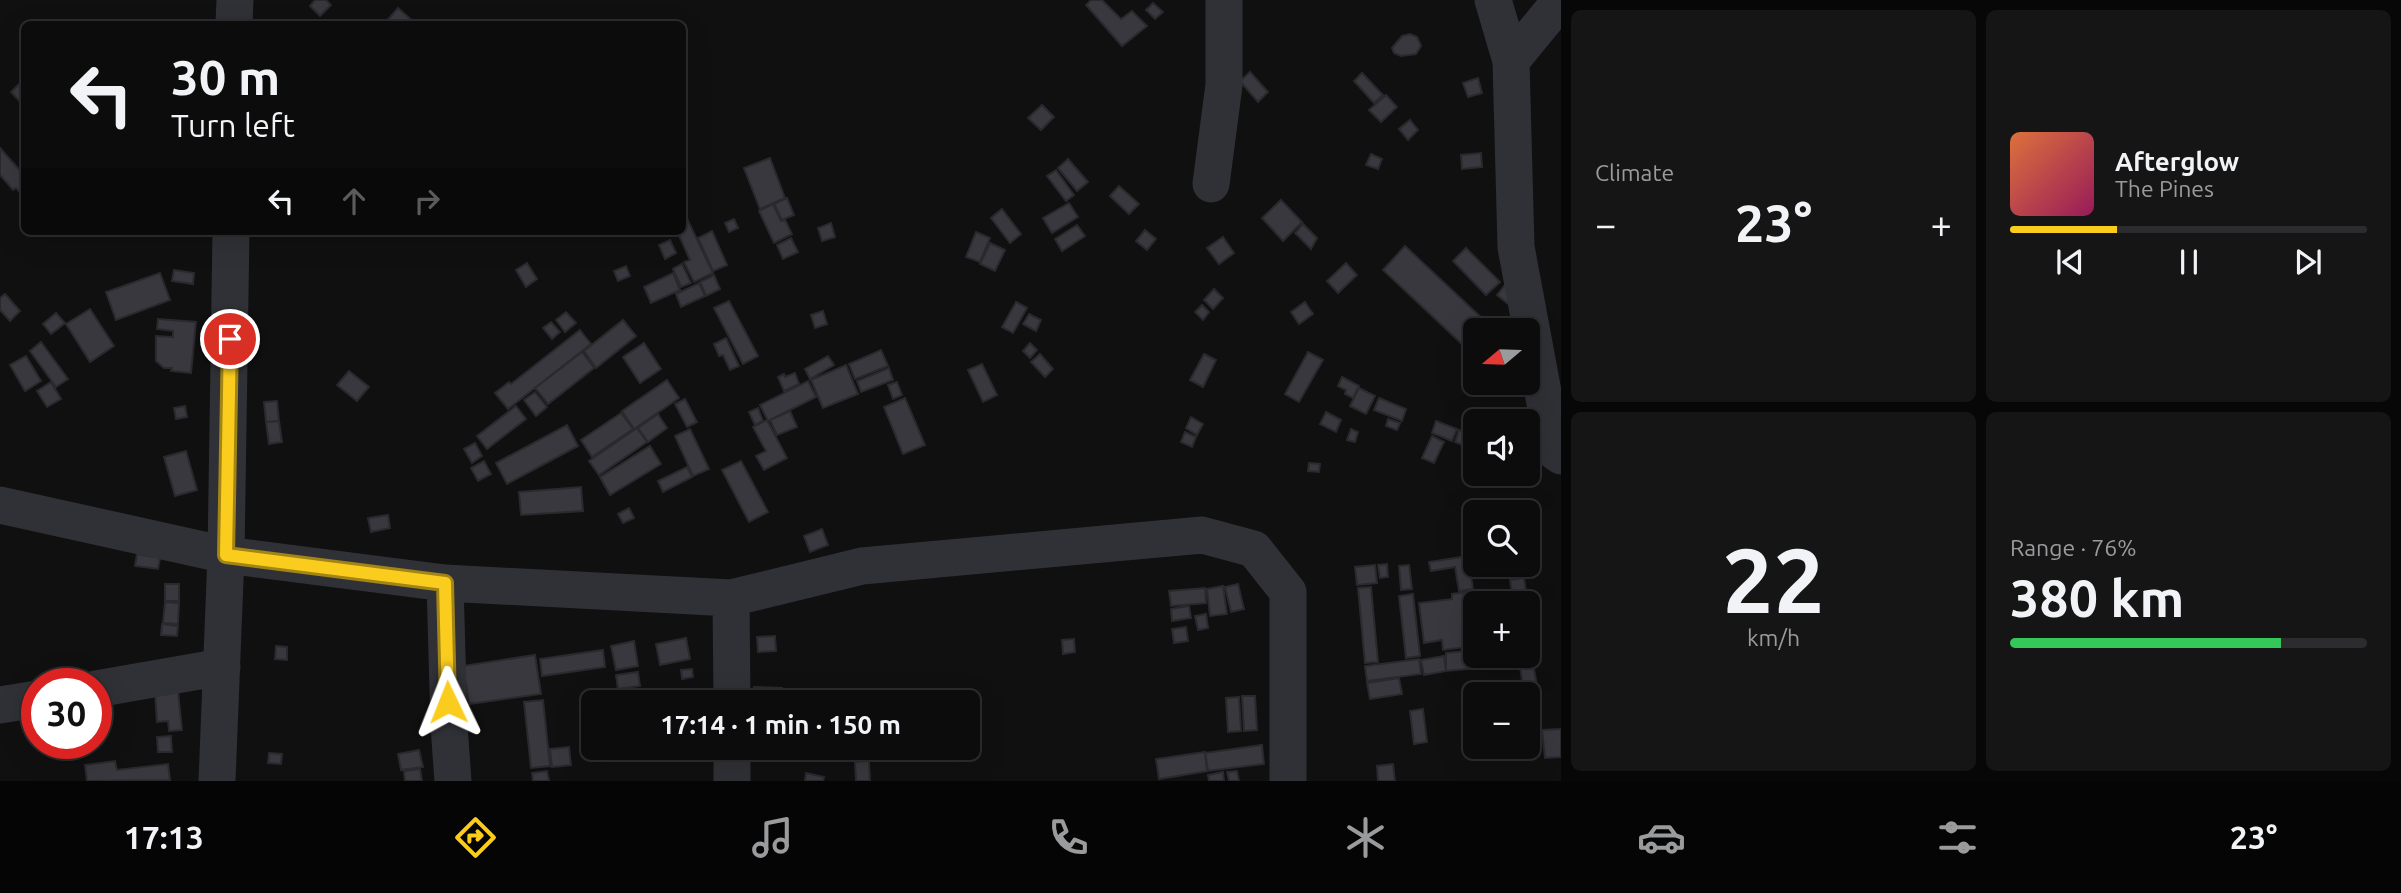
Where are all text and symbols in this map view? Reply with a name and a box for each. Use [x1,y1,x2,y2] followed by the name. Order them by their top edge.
[56,49,147,140] icon: left
[171,49,280,104] text: 30 m
[171,107,295,143] text: Turn left
[2115,147,2239,176] text: Afterglow
[1595,160,1674,185] text: Climate
[2115,176,2214,201] text: The Pines
[262,182,300,220] icon: left
[335,182,373,220] icon: ahead
[408,182,446,220] icon: right
[1735,194,1812,252] text: 23°
[1595,203,1616,245] text: −
[1931,203,1952,245] text: +
[2051,243,2089,281] icon: previous
[2170,243,2208,281] icon: pause
[2289,243,2327,281] icon: next
[200,309,260,369] pin
[1463,318,1540,396] north arrow
[1463,318,1540,759] map controls
[211,320,249,358] icon: arrive
[1463,409,1540,486] button: sound
[1463,500,1540,577] button: search
[1722,528,1825,630] text: 22
[2010,535,2137,560] text: Range · 76%
[2010,569,2184,627] text: 380 km
[1463,591,1540,668] button: +
[1747,625,1800,650] text: km/h
[411,665,485,739] position arrow
[21,668,112,759] speed limit sign: 30
[1463,682,1540,759] button: −
[660,710,901,739] text: 17:14 · 1 min · 150 m
[451,813,500,862] icon: directions
[748,813,797,862] icon: music
[1044,813,1093,862] icon: phone
[1341,813,1390,862] icon: climate
[1637,813,1686,862] icon: car
[1933,813,1982,862] icon: filters
[124,819,204,855] text: 17:13
[2230,819,2277,855] text: 23°

